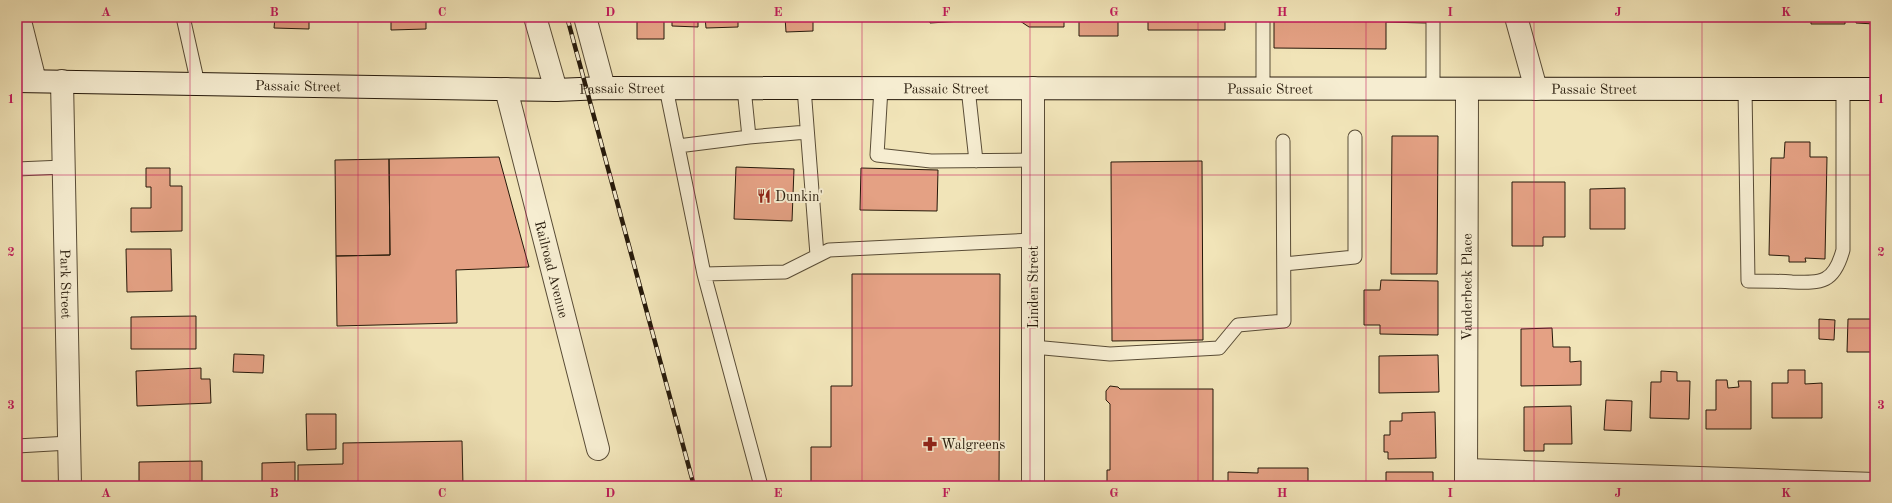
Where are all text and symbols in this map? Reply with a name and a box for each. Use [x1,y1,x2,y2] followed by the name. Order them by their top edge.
[101,6,111,19] text: A
[269,6,279,19] text: B
[438,6,446,19] text: C
[605,6,615,19] text: D
[774,6,783,19] text: E
[942,6,951,19] text: F
[1109,6,1119,19] text: G
[1277,6,1288,19] text: H
[1447,6,1453,19] text: I
[1614,6,1622,19] text: J
[1781,6,1791,19] text: K
[255,79,341,94] street label: Passaic Street
[579,82,665,97] street label: Passaic Street
[903,82,989,96] street label: Passaic Street
[1227,82,1313,97] street label: Passaic Street
[1551,83,1637,97] street label: Passaic Street
[7,93,15,106] text: 1
[1877,93,1885,106] text: 1
[756,188,772,204] restaurant icon: Dunkin'
[775,190,823,204] place label: Dunkin'
[532,219,570,320] street label: Railroad Avenue
[1460,233,1475,341] street label: Vanderbeck Place
[1027,245,1041,329] street label: Linden Street
[7,246,15,259] text: 2
[1877,246,1885,259] text: 2
[57,249,73,319] street label: Park Street
[7,399,15,412] text: 3
[1877,399,1885,412] text: 3
[922,436,938,452] pharmacy icon: Walgreens
[941,438,1005,452] place label: Walgreens
[101,487,111,500] text: A
[269,487,279,500] text: B
[438,487,446,500] text: C
[605,487,615,500] text: D
[774,487,783,500] text: E
[942,487,951,500] text: F
[1109,487,1119,500] text: G
[1277,487,1288,500] text: H
[1447,487,1453,500] text: I
[1614,487,1622,500] text: J
[1781,487,1791,500] text: K

